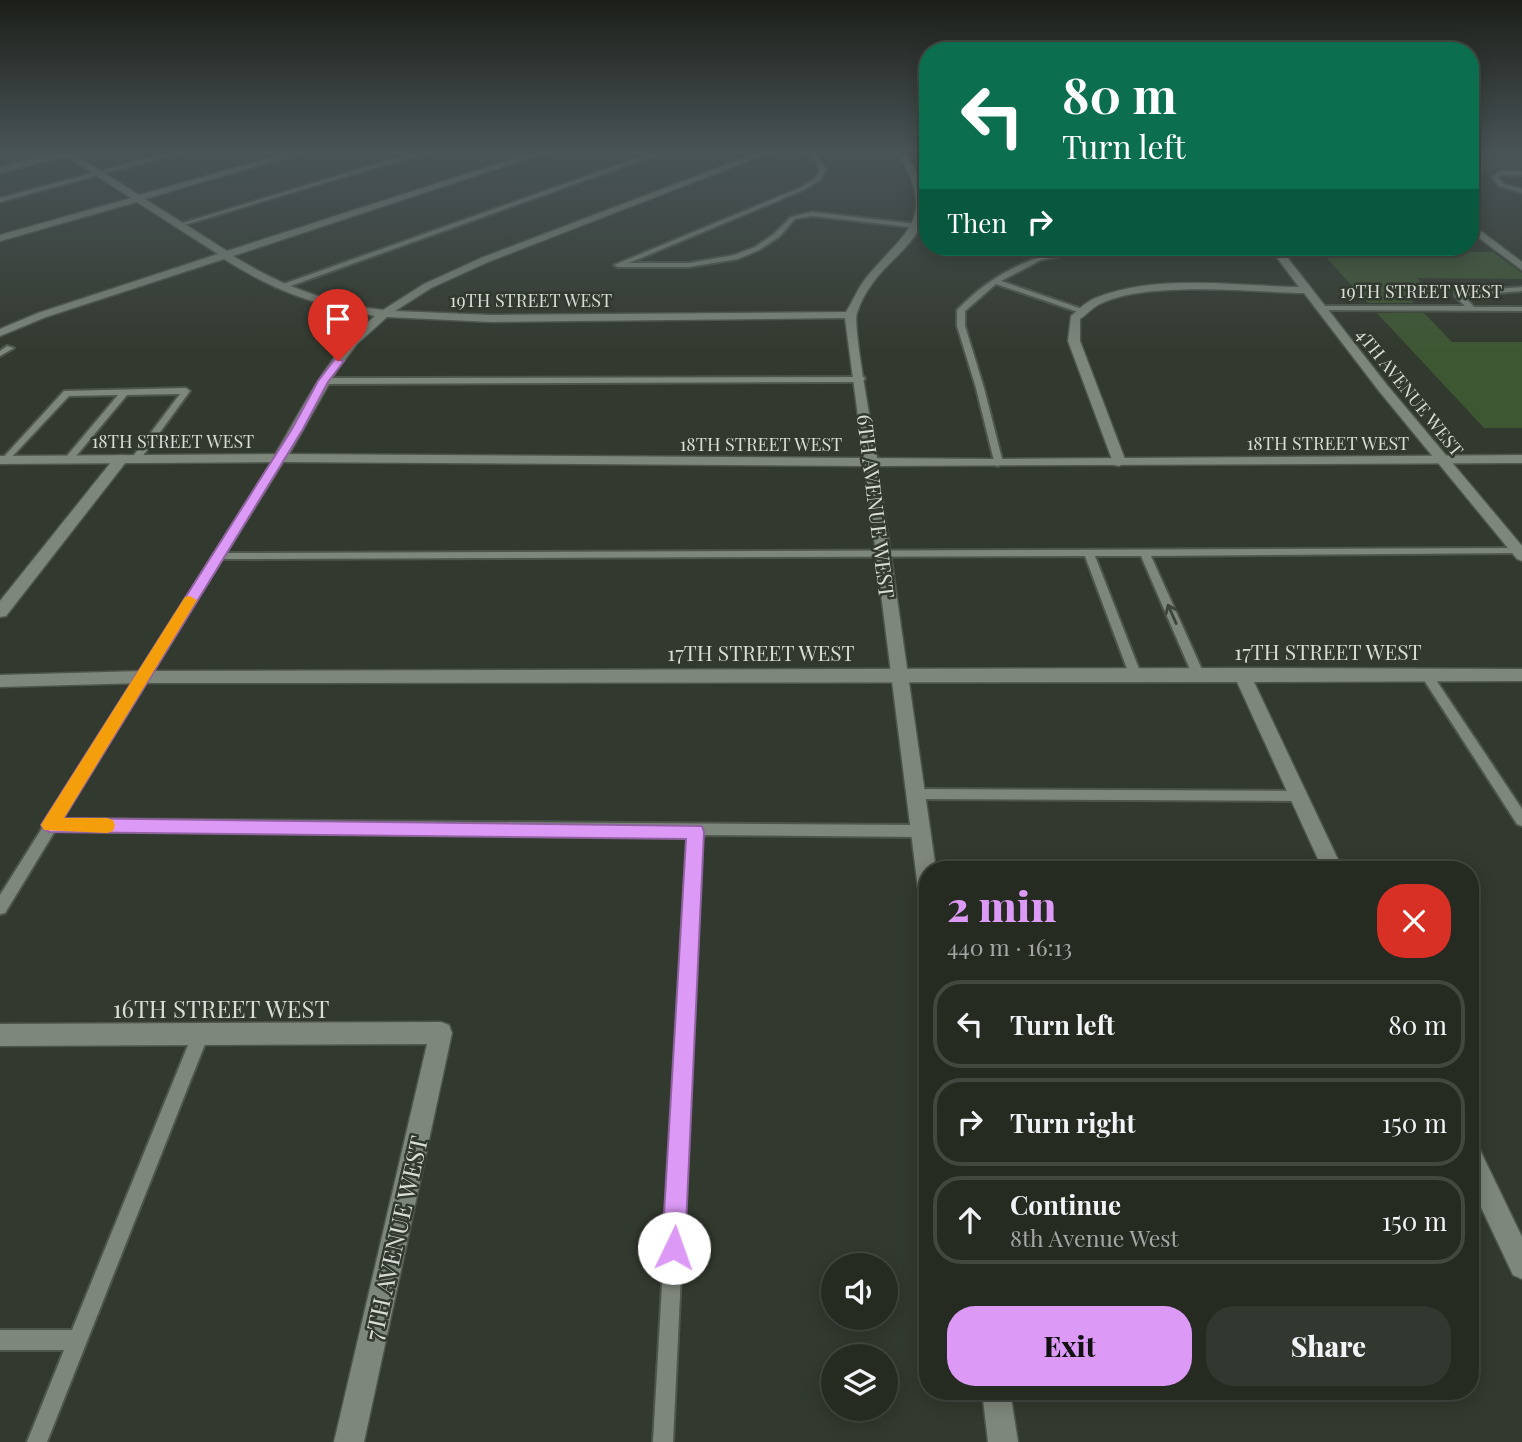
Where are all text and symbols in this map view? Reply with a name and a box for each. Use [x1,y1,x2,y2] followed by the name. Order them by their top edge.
[1062,61,1177,126] text: 80 m
[947,70,1038,161] icon: left
[1062,124,1186,167] text: Turn left
[1021,203,1059,241] icon: right
[947,205,1007,240] text: Then
[1340,279,1502,303] street label: 19TH STREET WEST
[450,288,612,312] street label: 19TH STREET WEST
[308,289,368,361] pin
[319,300,357,338] icon: arrive
[1351,323,1469,461] street label: 4TH AVENUE WEST
[852,412,902,600] street label: 6TH AVENUE WEST
[92,429,254,453] street label: 18TH STREET WEST
[1247,431,1409,455] street label: 18TH STREET WEST
[680,432,842,456] street label: 18TH STREET WEST
[1164,603,1177,625] one-way arrow
[1234,637,1422,665] street label: 17TH STREET WEST
[667,638,855,666] street label: 17TH STREET WEST
[947,877,1056,933] text: 2 min
[1377,884,1451,958] button: close
[947,931,1072,962] text: 440 m · 16:13
[113,992,329,1024] street label: 16TH STREET WEST
[951,1005,989,1043] icon: left
[1010,1007,1115,1042] text: Turn left
[1388,1007,1447,1042] text: 80 m
[951,1103,989,1141] icon: right
[1010,1105,1136,1140] text: Turn right
[1382,1105,1447,1140] text: 150 m
[356,1133,434,1343] street label: 7TH AVENUE WEST
[1010,1187,1121,1222] text: Continue
[951,1201,989,1239] icon: ahead
[1382,1203,1447,1238] text: 150 m
[637,1211,711,1285] position arrow
[1010,1222,1179,1253] text: 8th Avenue West
[821,1253,898,1421] map controls
[821,1253,898,1330] button: sound
[947,1306,1192,1386] button: Exit
[1206,1306,1451,1386] button: Share
[821,1344,898,1421] button: layers

